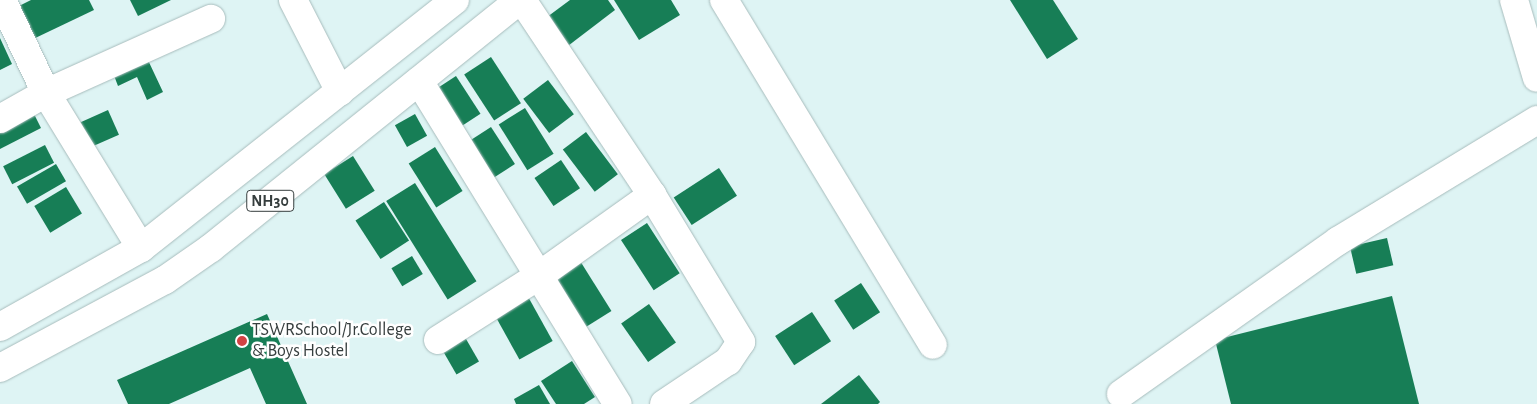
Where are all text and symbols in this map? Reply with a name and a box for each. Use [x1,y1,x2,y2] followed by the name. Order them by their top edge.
[246,188,294,215] road number: NH30
[252,320,412,362] place label: TSWRSchool/Jr.College & Boys Hostel
[236,335,248,347] marker: TSWRSchool/Jr.College & Boys Hostel

